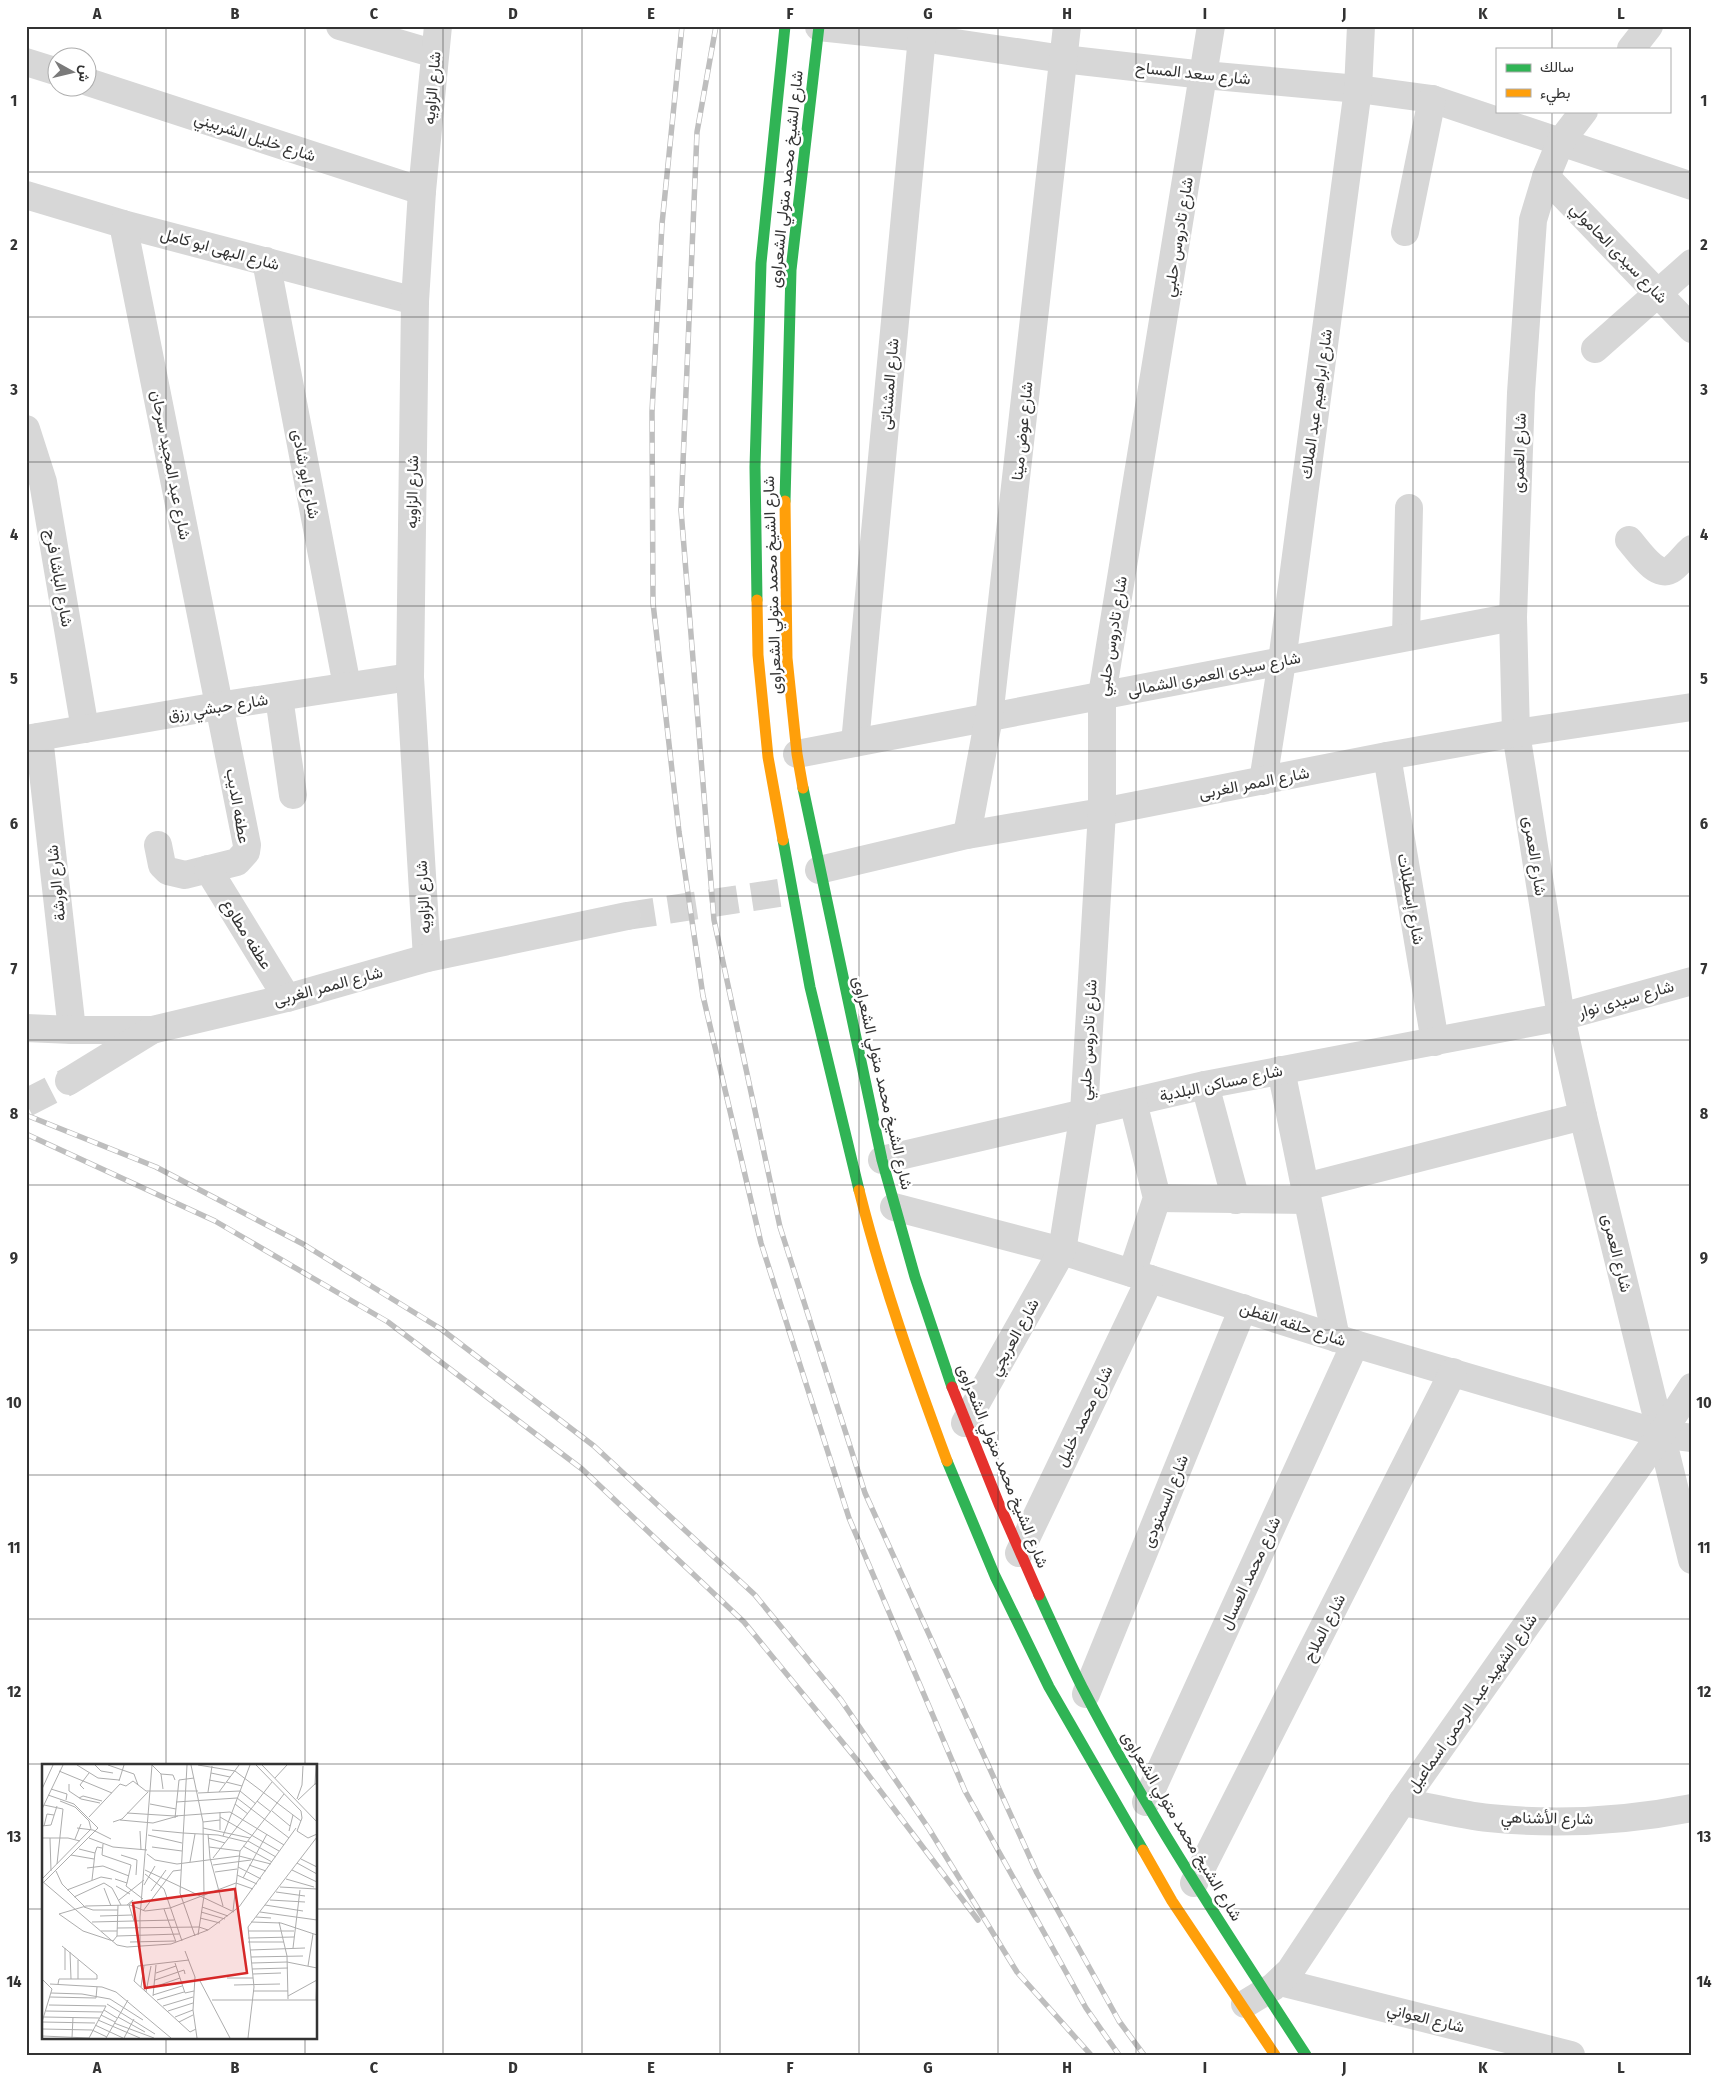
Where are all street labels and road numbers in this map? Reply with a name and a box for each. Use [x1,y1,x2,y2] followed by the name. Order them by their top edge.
[419,51,447,126] street label: شارع الزاويه
[1134,57,1252,90] street label: شارع سعد المساح
[765,69,811,289] street label: شارع الشيخ محمد متولي الشعراوى
[191,108,318,169] street label: شارع خليل الشربيني
[1159,176,1201,299] street label: شارع تادروس حلبي
[1563,199,1672,310] street label: شارع سيدى الحامولي
[158,224,282,276] street label: شارع البهى ابو كامل
[1296,328,1338,481] street label: شارع ابراهيم عبد الملاك
[876,337,904,431] street label: شارع المشناتى
[1007,381,1039,481] street label: شارع عوض مينا
[145,389,195,542] street label: شارع عبد المجيد سرحان
[1508,413,1532,493] street label: شارع العمرى
[286,428,324,521] street label: شارع ابو شادى
[402,455,424,529] street label: شارع الزاويه
[759,475,789,694] street label: شارع الشيخ محمد متولي الشعراوى
[39,528,77,629] street label: شارع الباشا فرج
[1093,575,1135,698] street label: شارع تادروس حلبي
[1126,648,1303,702] street label: شارع سيدى العمرى الشمالى
[167,690,270,728] street label: شارع حبشي رزق
[1197,763,1311,805] street label: شارع الممر الغربى
[222,767,254,845] street label: عطفه الديب
[1517,815,1551,897] street label: شارع العمرى
[43,844,71,922] street label: شارع الورشة
[1392,852,1428,946] street label: شارع إسطبلات
[412,860,436,934] street label: شارع الزاويه
[216,895,276,974] street label: عطفه مطاوع
[271,962,385,1012] street label: شارع الممر الغربى
[845,974,917,1192] street label: شارع الشيخ محمد متولي الشعراوى
[1575,976,1677,1024] street label: شارع سيدى نوار
[1075,979,1105,1101] street label: شارع تادروس حلبي
[1158,1061,1285,1107] street label: شارع مساكن البلدية
[1596,1212,1636,1295] street label: شارع العمرى
[985,1295,1046,1381] street label: شارع العربجي
[1237,1298,1348,1352] street label: شارع حلقه القطن
[950,1361,1053,1572] street label: شارع الشيخ محمد متولي الشعراوى
[1051,1363,1118,1470] street label: شارع محمد خليل
[1138,1452,1194,1551] street label: شارع السمنودى
[1216,1514,1286,1633] street label: شارع محمد العسال
[1299,1591,1351,1666] street label: شارع الملاح
[1403,1610,1543,1797] street label: شارع الشهيد عبد الرحمن اسماعيل
[1114,1728,1246,1927] street label: شارع الشيخ محمد متولي الشعراوى
[1501,1808,1593,1832] street label: شارع الأشناهي
[1384,1999,1467,2041] street label: شارع العواني

